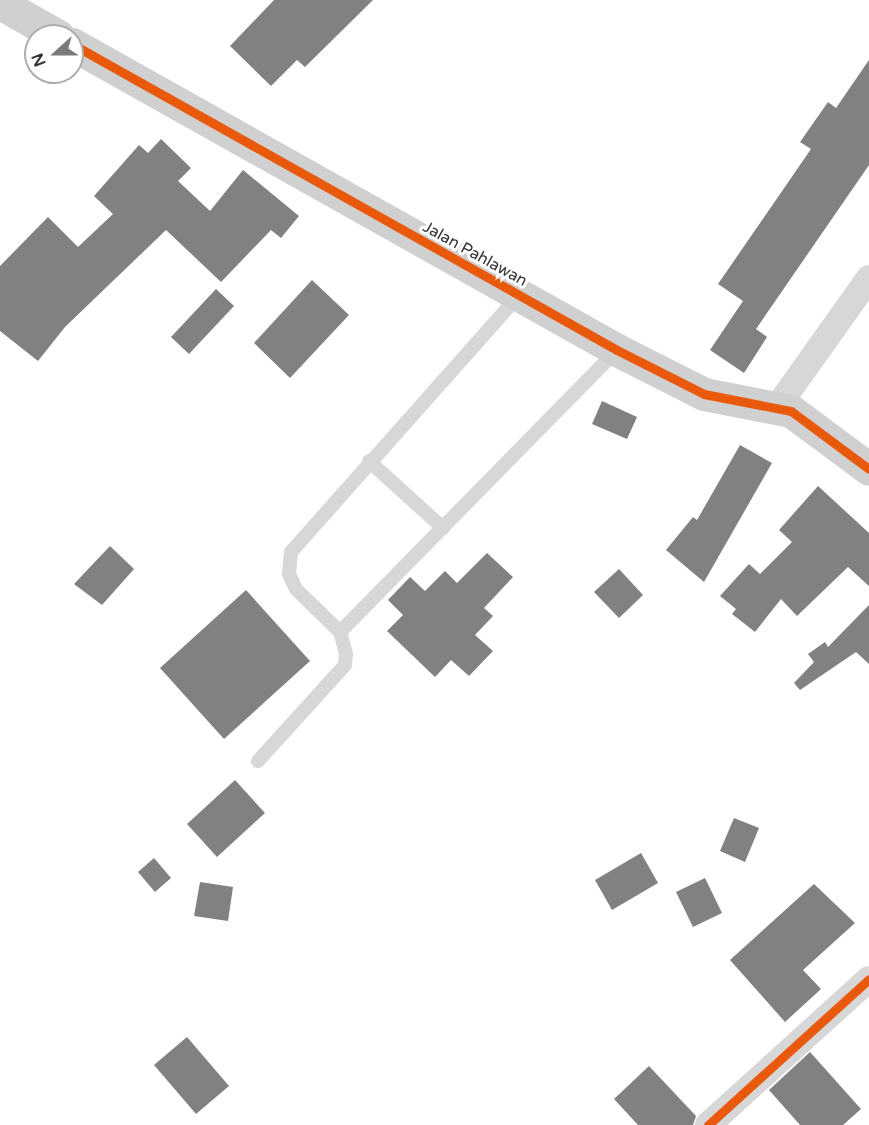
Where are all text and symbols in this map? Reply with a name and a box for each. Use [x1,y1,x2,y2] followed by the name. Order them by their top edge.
[24,24,84,84] north arrow
[27,50,51,69] text: N
[419,217,531,291] street label: Jalan Pahlawan

